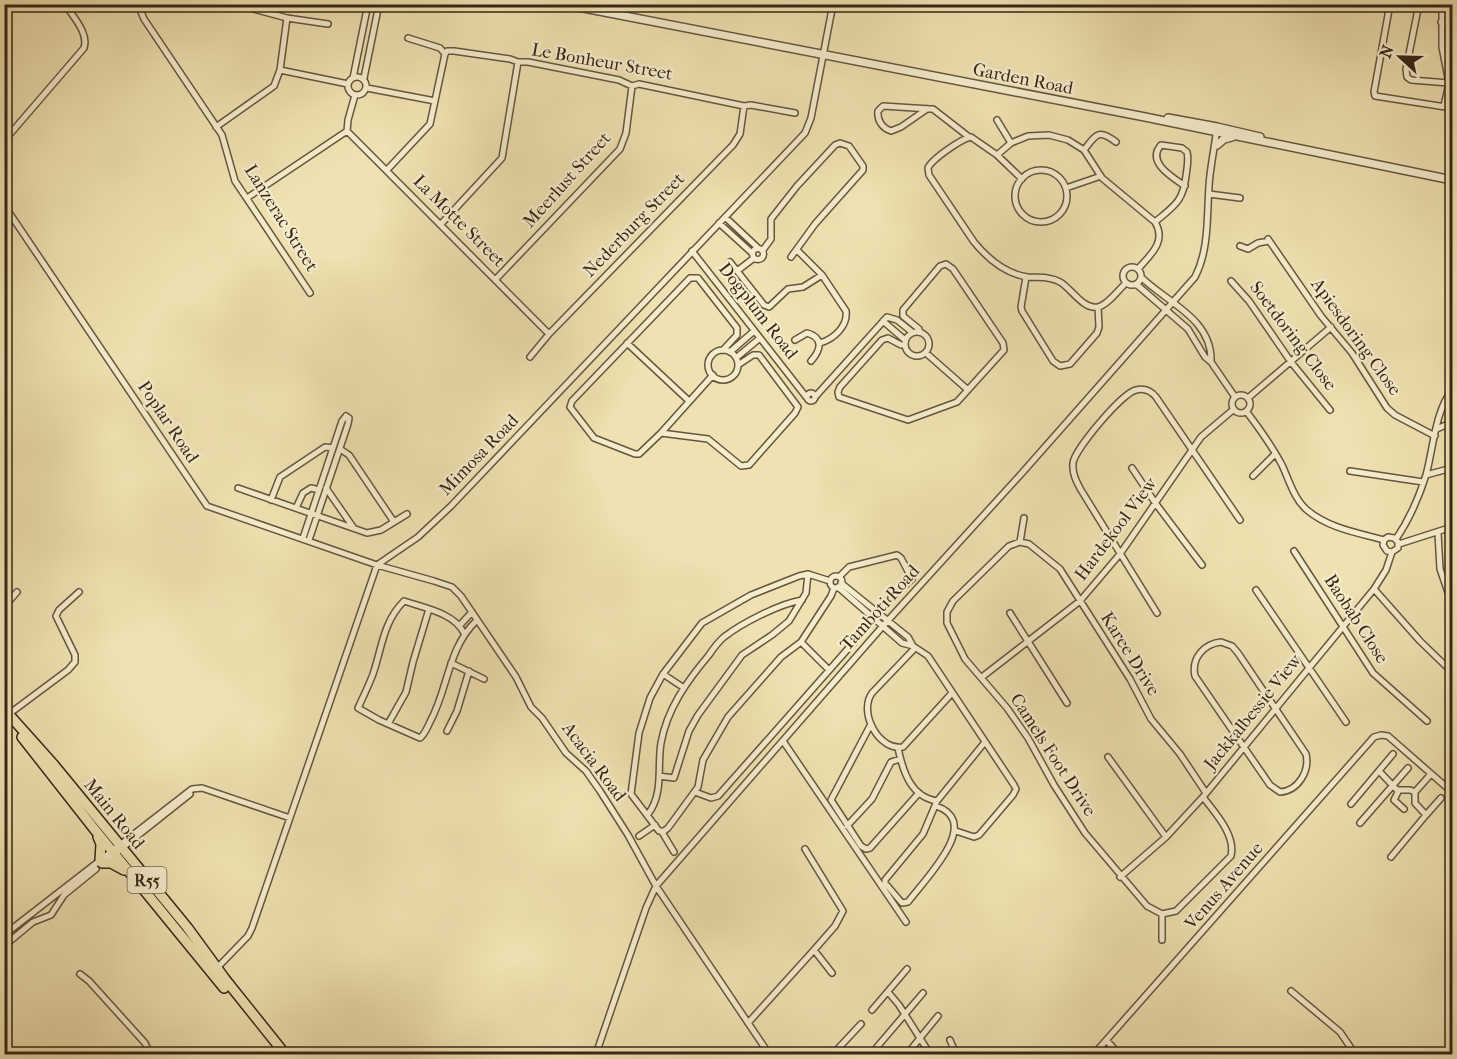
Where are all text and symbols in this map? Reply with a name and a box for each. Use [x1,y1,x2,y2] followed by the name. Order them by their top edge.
[1370,27,1430,87] north arrow
[530,39,675,85] street label: Le Bonheur Street
[1375,42,1398,61] text: N
[971,59,1075,99] street label: Garden Road
[519,128,616,232] street label: Meerlust Street
[240,161,322,276] street label: Lanzerac Street
[579,168,689,281] street label: Nederburg Street
[409,171,510,272] street label: La Motte Street
[714,259,802,364] street label: Dogplum Road
[1306,274,1406,400] street label: Apiesdoring Close
[1245,277,1341,395] street label: Soetdoring Close
[133,377,203,467] street label: Poplar Road
[435,410,523,500] street label: Mimosa Road
[1070,473,1162,585] street label: Hardekool View
[836,561,924,655] street label: Tamboti Road
[1319,571,1393,667] street label: Baobab Close
[1096,608,1164,700] street label: Karee Drive
[1199,649,1306,776] street label: Jackkalbessie View
[1006,690,1100,820] street label: Camels Foot Drive
[557,718,631,806] street label: Acacia Road
[79,775,149,854] street label: Main Road
[1180,838,1268,935] street label: Venus Avenue
[128,867,166,893] road number: R55

